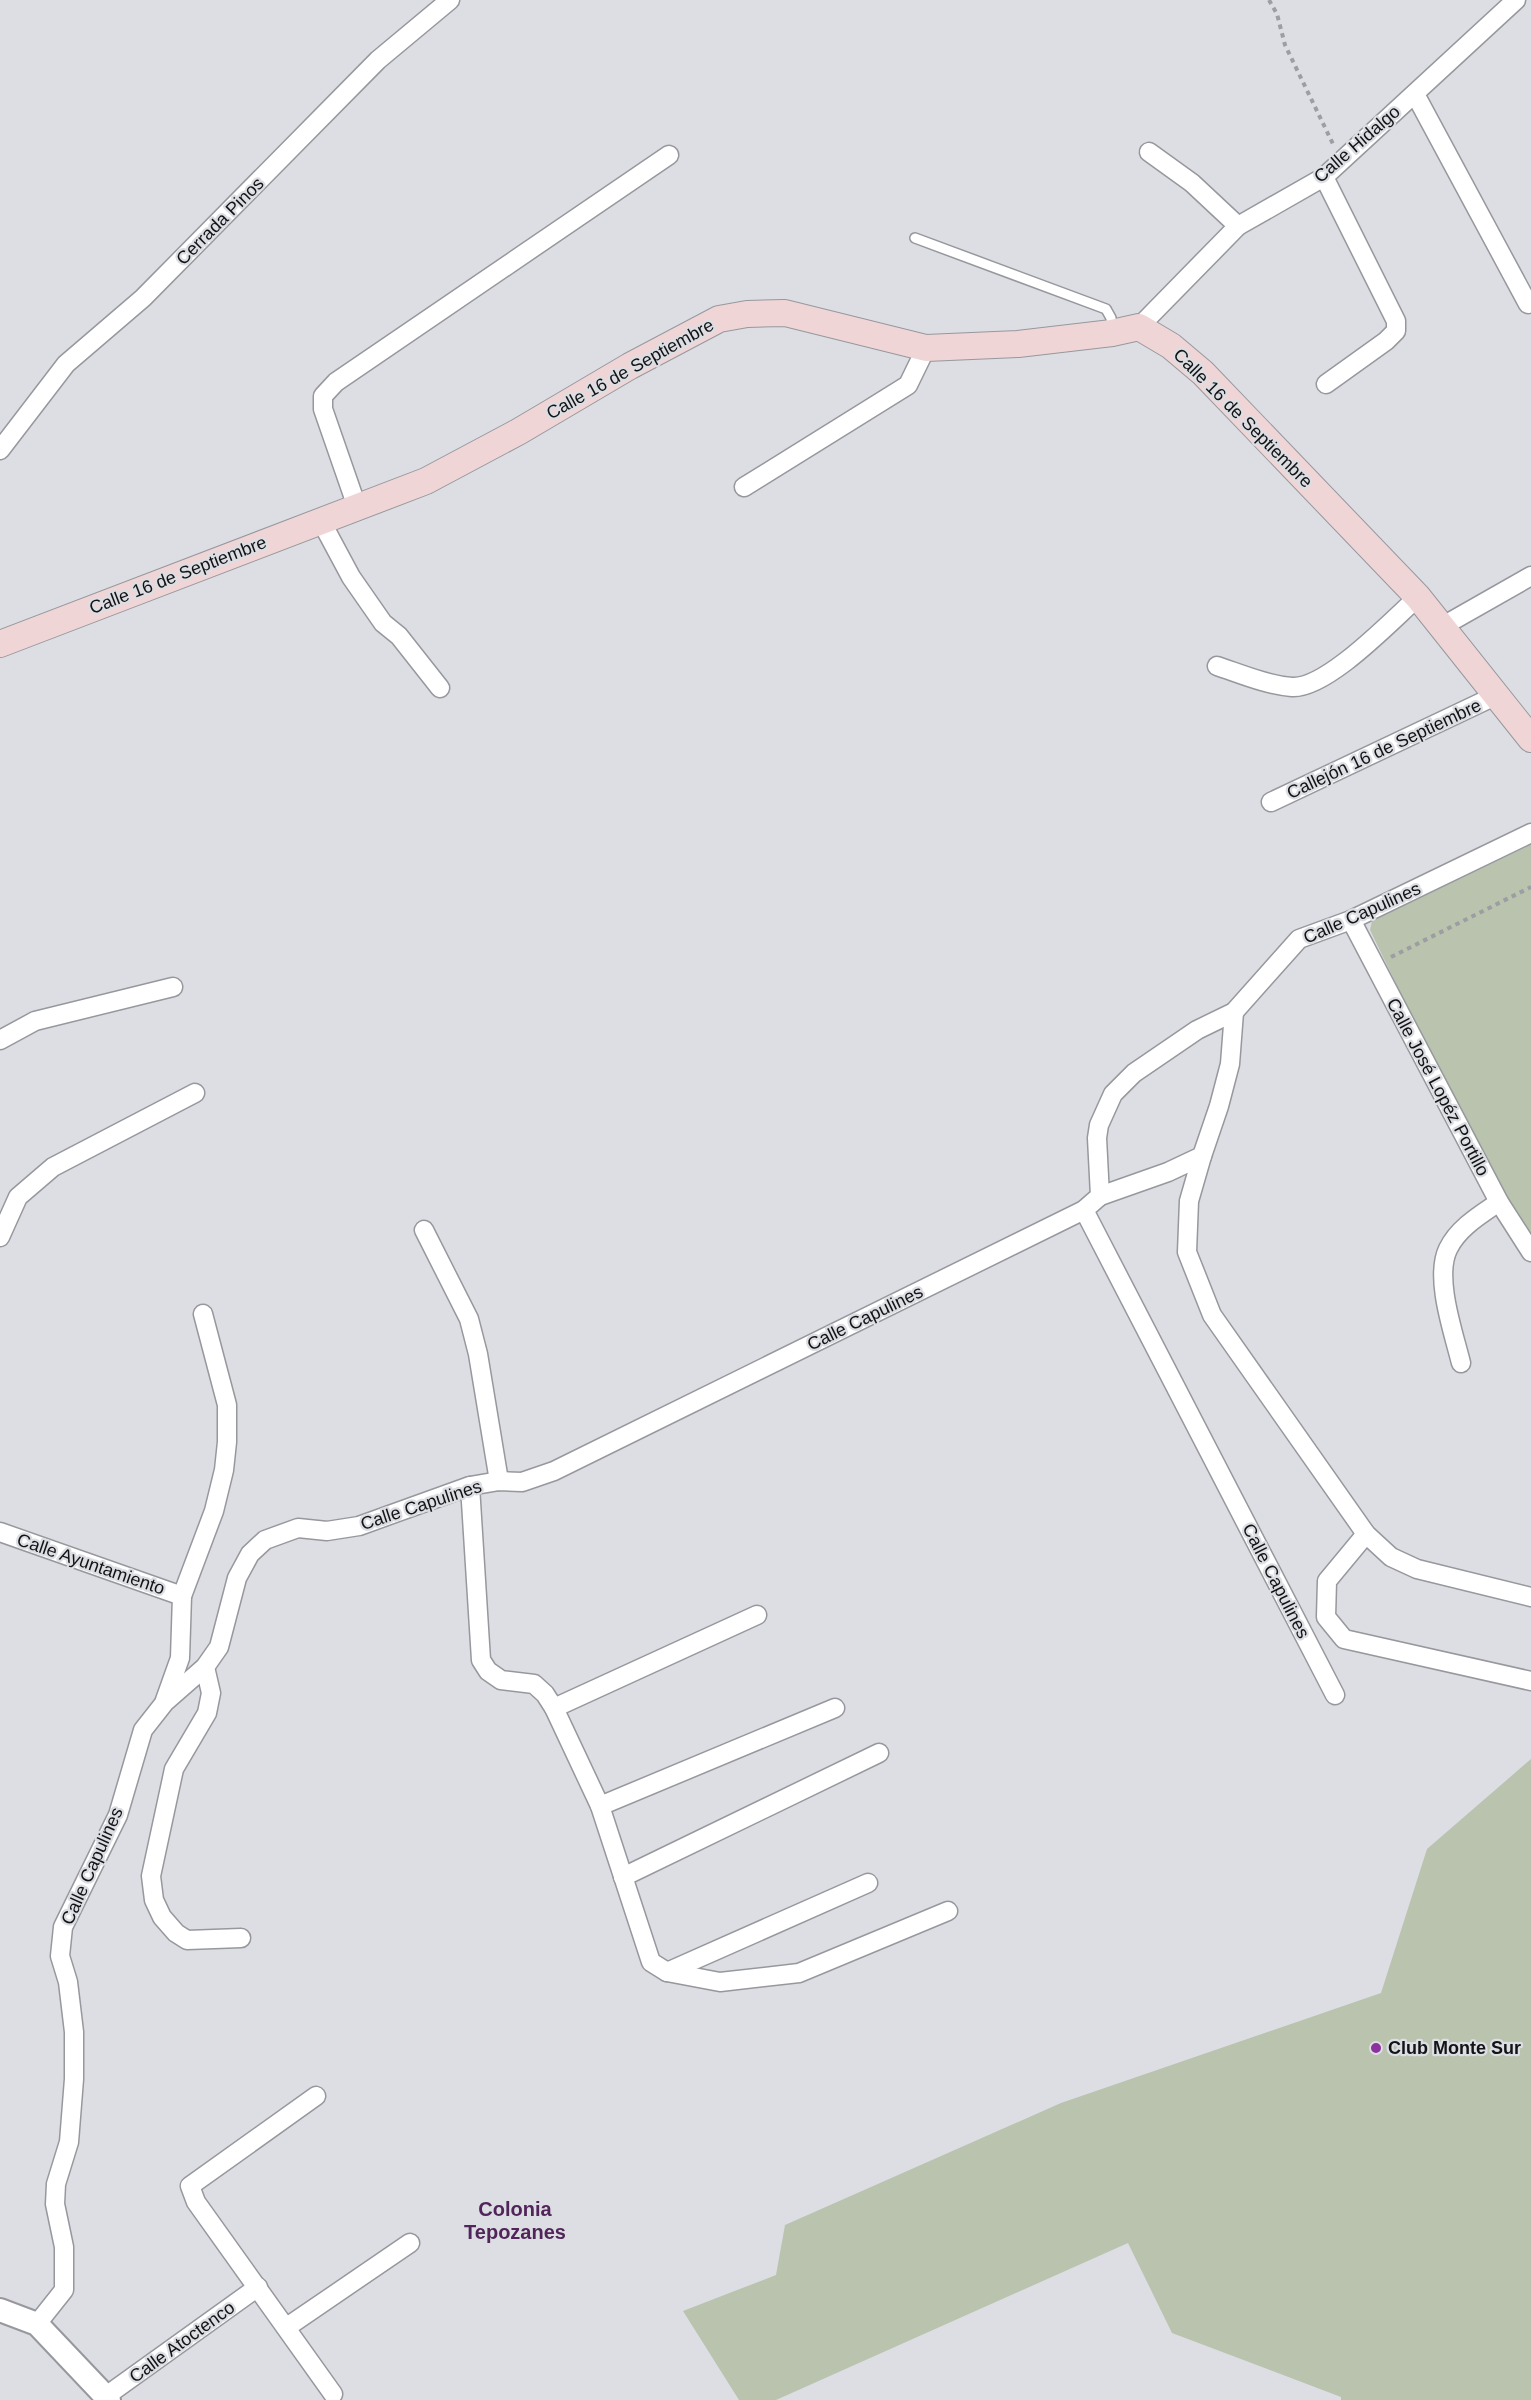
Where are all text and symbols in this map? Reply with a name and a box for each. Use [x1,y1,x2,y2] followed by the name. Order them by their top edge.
[1310,101,1404,187] street label: Calle Hidalgo
[172,173,268,269] street label: Cerrada Pinos
[543,315,717,423] street label: Calle 16 de Septiembre
[1169,344,1317,492] street label: Calle 16 de Septiembre
[87,532,269,618] street label: Calle 16 de Septiembre
[1284,695,1484,803] street label: Callejón 16 de Septiembre
[1300,878,1424,948] street label: Calle Capulines
[1383,995,1493,1179] street label: Calle José Lopéz Portillo
[804,1281,926,1355] street label: Calle Capulines
[358,1476,484,1534] street label: Calle Capulines
[1238,1520,1314,1642] street label: Calle Capulines
[15,1529,167,1599] street label: Calle Ayuntamiento
[57,1804,127,1928] street label: Calle Capulines
[1388,2038,1521,2058] place label: Club Monte Sur
[1369,2041,1383,2055] marker: Club Monte Sur
[464,2198,566,2243] district label: Colonia Tepozanes
[126,2297,238,2387] street label: Calle Atoctenco

